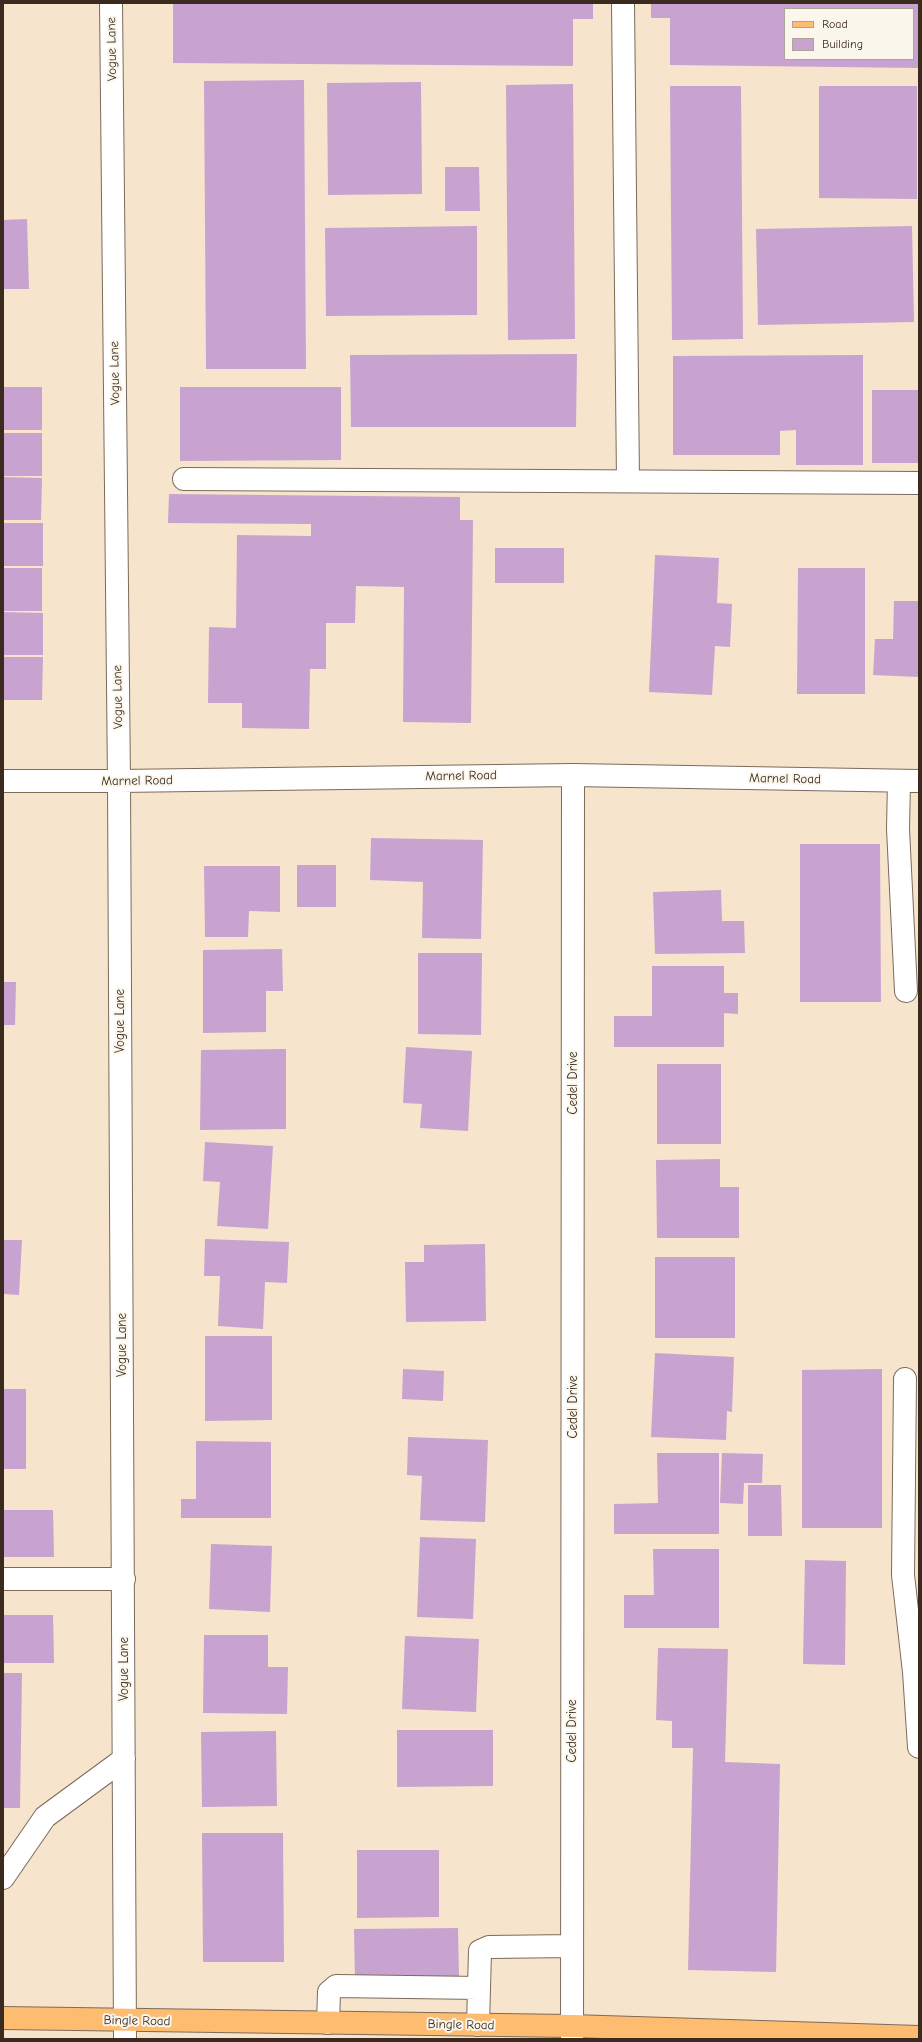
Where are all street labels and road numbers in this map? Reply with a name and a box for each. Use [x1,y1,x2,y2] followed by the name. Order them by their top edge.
[104,17,120,81] street label: Vogue Lane
[107,341,123,405] street label: Vogue Lane
[110,665,126,729] street label: Vogue Lane
[425,768,497,784] street label: Marnel Road
[749,771,821,787] street label: Marnel Road
[101,773,173,789] street label: Marnel Road
[112,989,128,1053] street label: Vogue Lane
[565,1051,581,1115] street label: Cedel Drive
[114,1313,130,1377] street label: Vogue Lane
[565,1375,581,1439] street label: Cedel Drive
[116,1637,132,1701] street label: Vogue Lane
[564,1699,580,1763] street label: Cedel Drive
[103,2013,171,2029] street label: Bingle Road
[427,2017,495,2033] street label: Bingle Road

